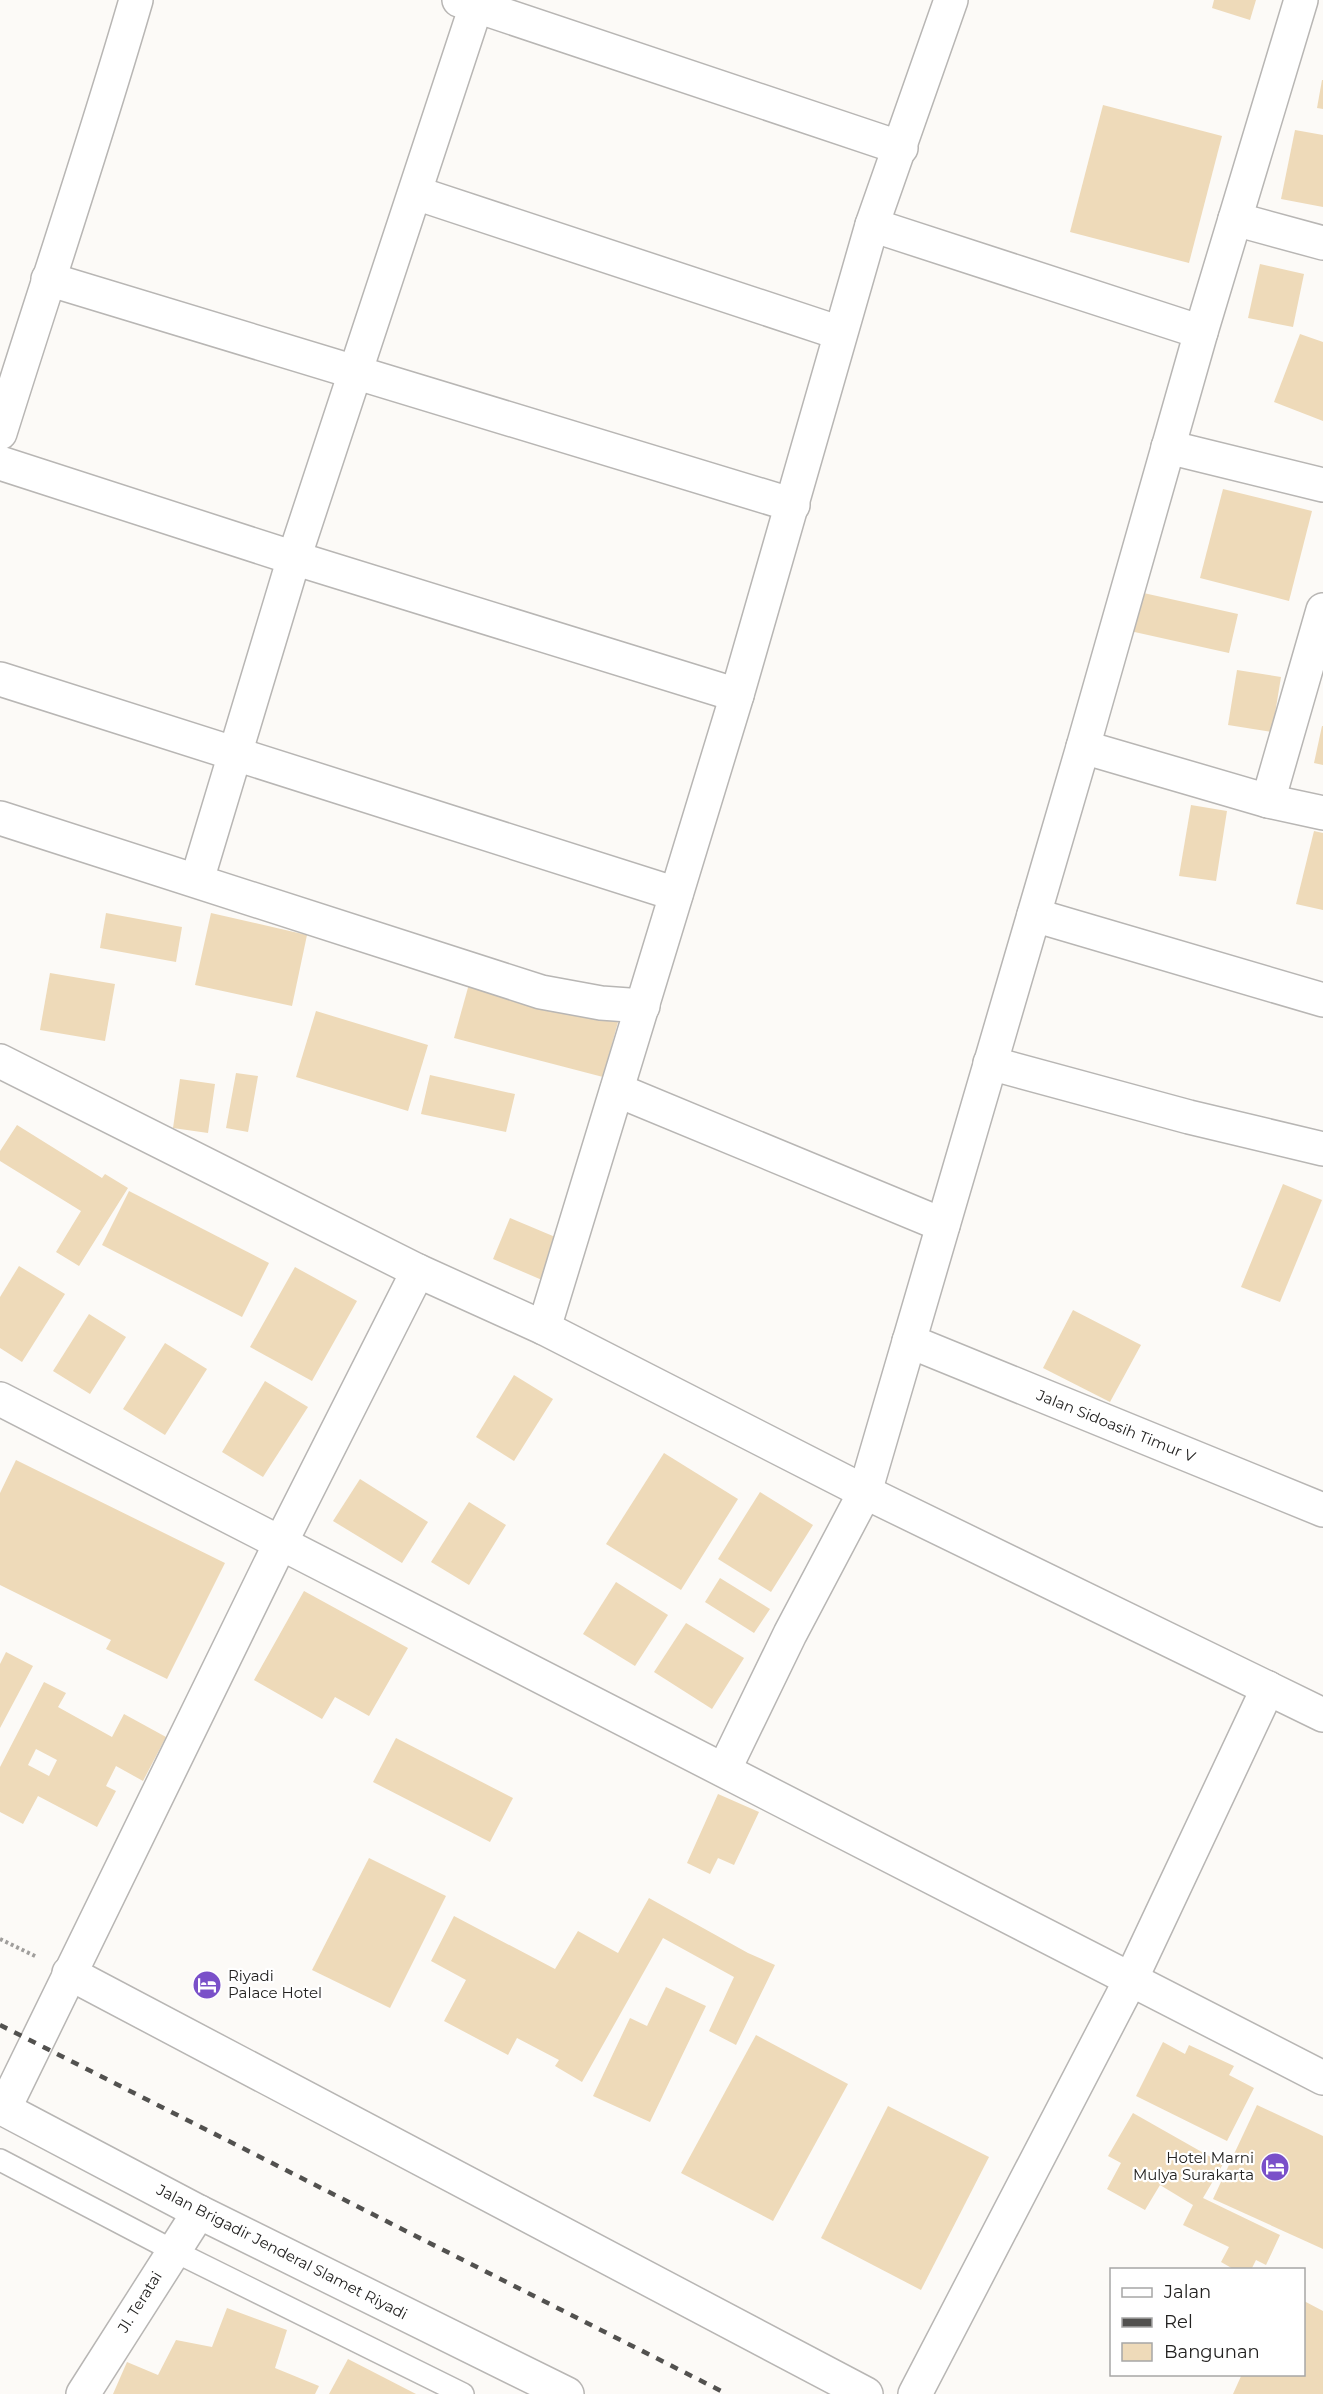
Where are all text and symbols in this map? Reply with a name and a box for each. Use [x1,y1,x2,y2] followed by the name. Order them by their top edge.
[1033,1385,1199,1466] street label: Jalan Sidoasih Timur V
[228,1966,322,2002] place label: Riyadi Palace Hotel
[191,1969,223,2001] hotel icon: Riyadi Palace Hotel
[1133,2148,1254,2184] place label: Hotel Marni Mulya Surakarta
[1259,2151,1291,2183] hotel icon: Hotel Marni Mulya Surakarta
[153,2179,411,2323] street label: Jalan Brigadir Jenderal Slamet Riyadi
[113,2268,166,2337] street label: Jl. Teratai
[1110,2268,1305,2376] legend
[1163,2281,1211,2303] text: Jalan
[1164,2311,1193,2333] text: Rel
[1164,2341,1260,2363] text: Bangunan

